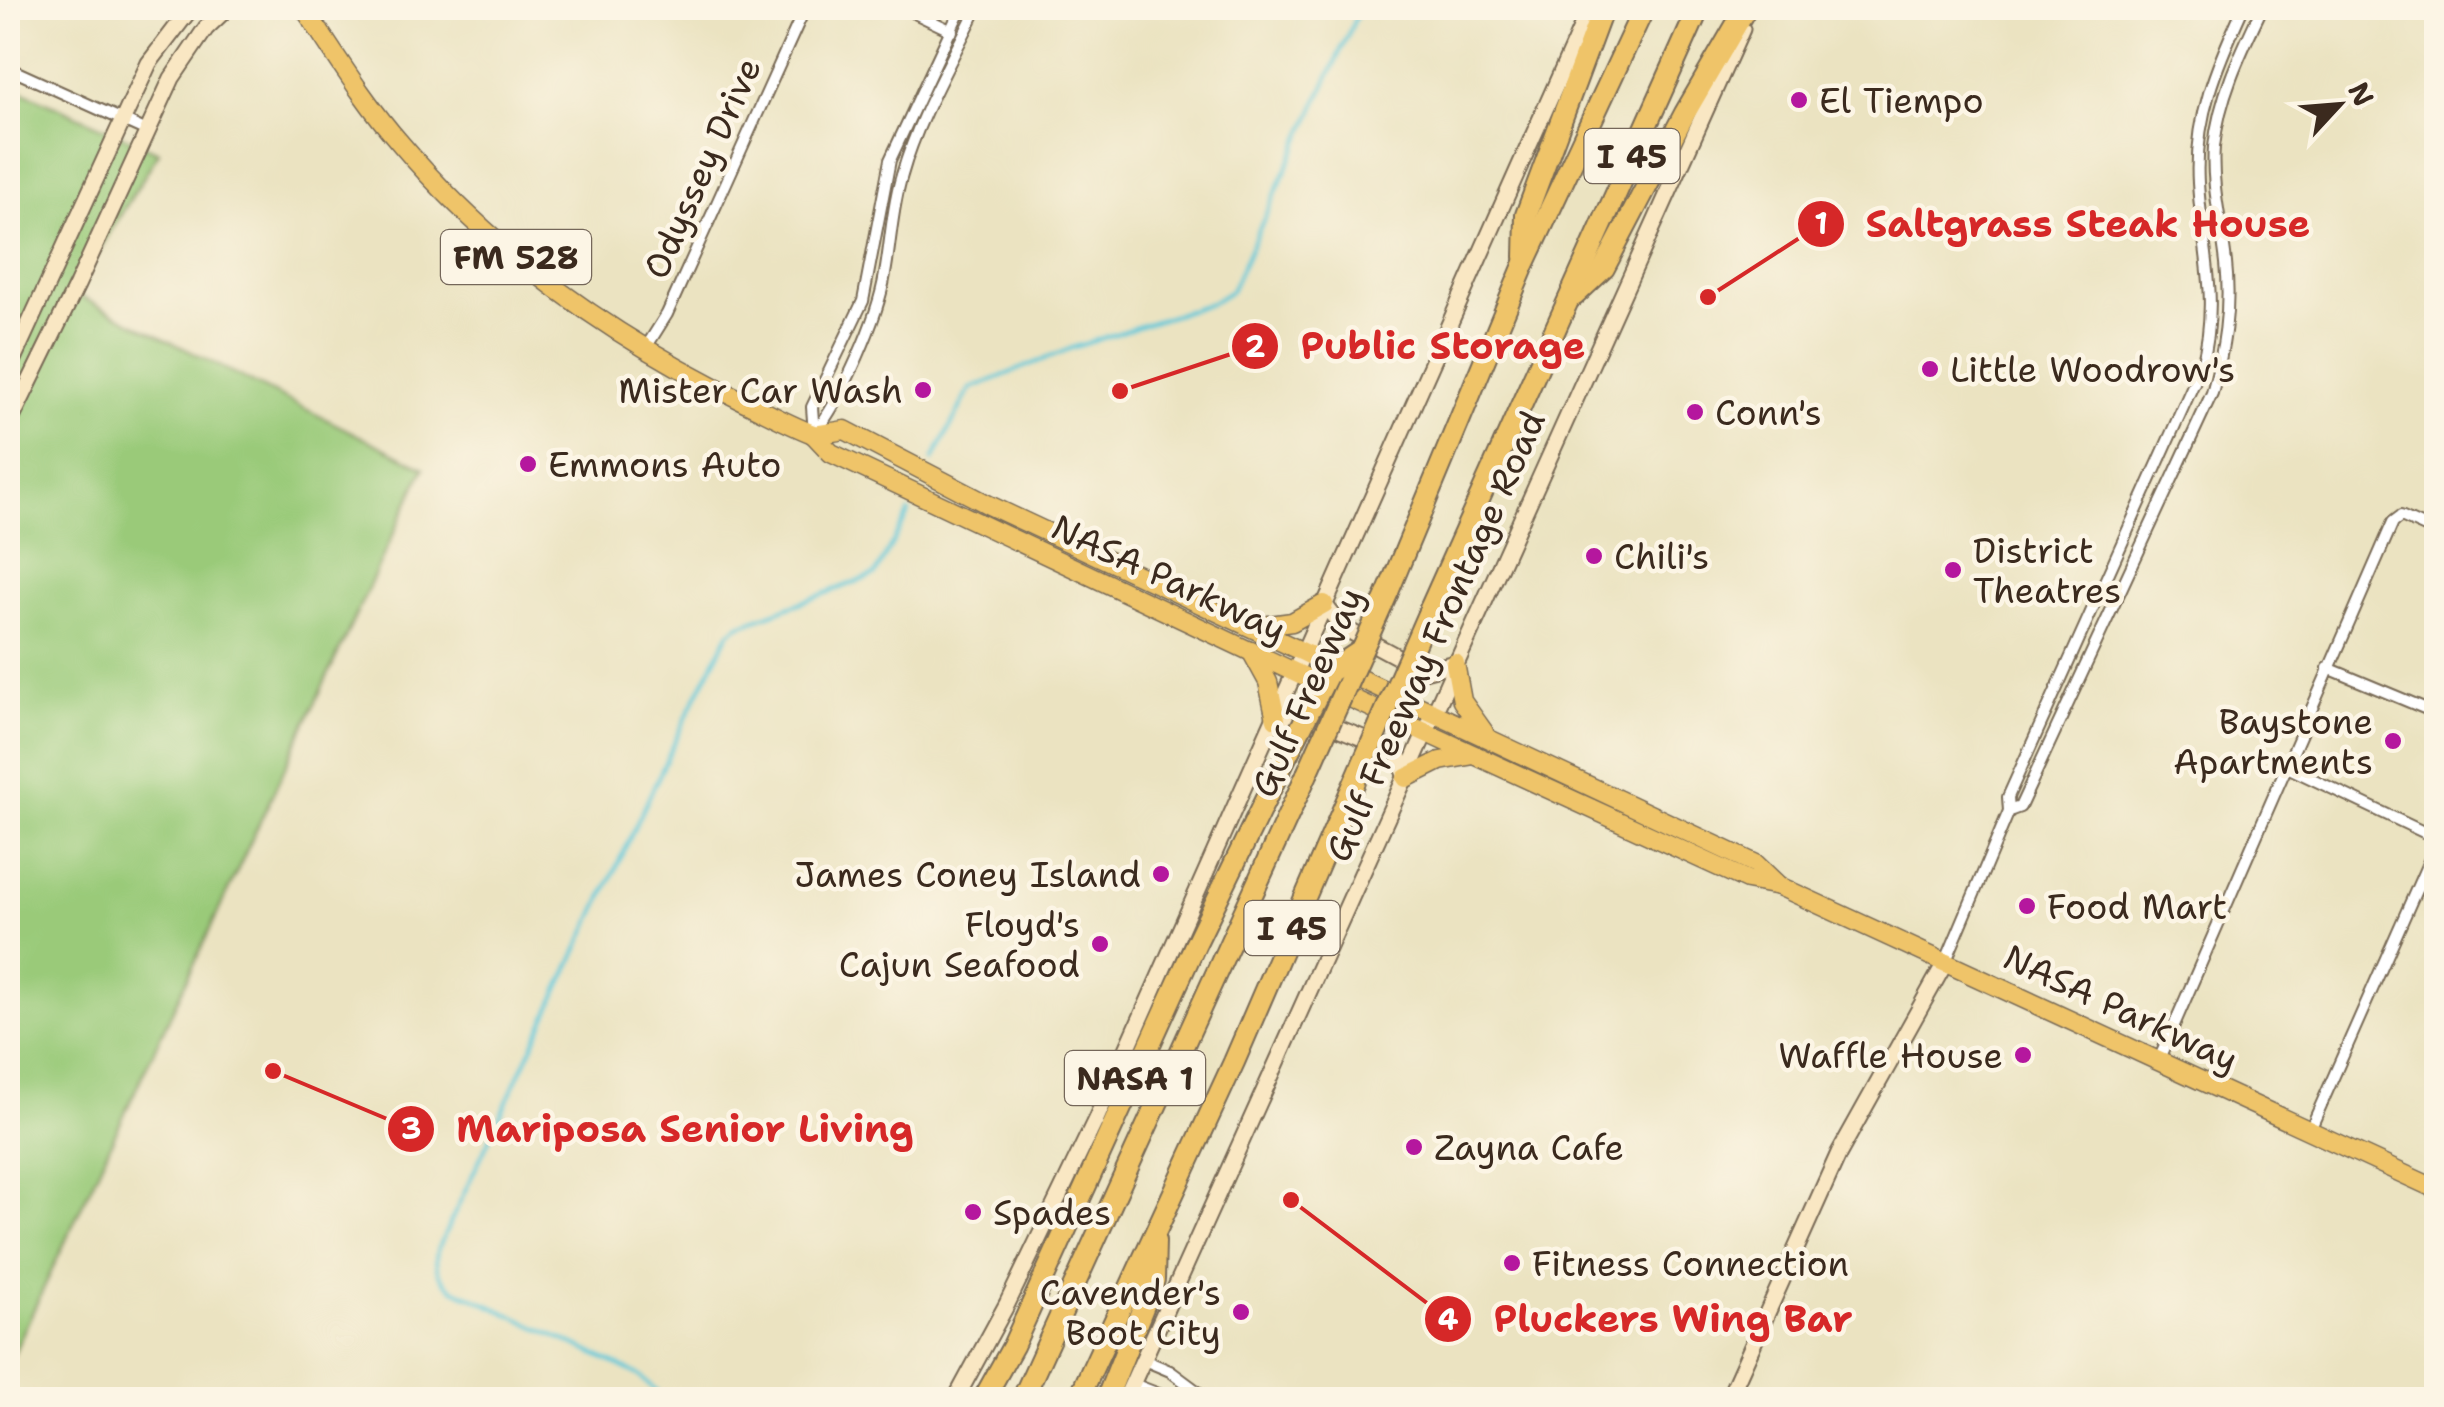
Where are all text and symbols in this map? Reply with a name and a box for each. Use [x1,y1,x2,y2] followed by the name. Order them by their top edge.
[632,50,772,286] street label: Odyssey Drive
[2289,55,2389,155] north arrow
[2340,76,2383,112] text: N
[1819,77,1984,124] place label: El Tiempo
[1788,89,1810,111] marker: El Tiempo
[1584,129,1680,183] road number: I 45
[1796,190,2330,258] callout: Saltgrass Steak House
[1866,198,2310,249] text: Saltgrass Steak House
[1814,203,1828,244] text: 1
[441,230,591,284] road number: FM 528
[1230,312,1606,380] callout: Public Storage
[1300,320,1586,371] text: Public Storage
[1245,326,1266,367] text: 2
[1950,346,2235,393] place label: Little Woodrow's
[1919,358,1941,380] marker: Little Woodrow's
[618,367,903,414] place label: Mister Car Wash
[912,379,934,401] marker: Mister Car Wash
[1715,389,1822,436] place label: Conn's
[1684,401,1706,423] marker: Conn's
[1314,403,1556,869] street label: Gulf Freeway Frontage Road
[548,441,781,488] place label: Emmons Auto
[517,453,539,475] marker: Emmons Auto
[1044,503,1294,653] street label: NASA Parkway
[1973,527,2121,614] place label: District Theatres
[1614,533,1709,580] place label: Chili's
[1583,545,1605,567] marker: Chili's
[1942,559,1964,581] marker: District Theatres
[1240,580,1374,804] street label: Gulf Freeway
[2173,698,2373,785] place label: Baystone Apartments
[2382,730,2404,752] marker: Baystone Apartments
[794,851,1141,898] place label: James Coney Island
[1150,863,1172,885] marker: James Coney Island
[2047,883,2227,930] place label: Food Mart
[2016,895,2038,917] marker: Food Mart
[839,901,1080,988] place label: Floyd's Cajun Seafood
[1244,901,1340,955] road number: I 45
[1089,933,1111,955] marker: Floyd's Cajun Seafood
[1996,933,2246,1083] street label: NASA Parkway
[1778,1032,2003,1079] place label: Waffle House
[2012,1044,2034,1066] marker: Waffle House
[1065,1051,1205,1105] road number: NASA 1
[386,1095,933,1163] callout: Mariposa Senior Living
[456,1103,914,1154] text: Mariposa Senior Living
[401,1108,422,1149] text: 3
[1434,1124,1624,1171] place label: Zayna Cafe
[1403,1136,1425,1158] marker: Zayna Cafe
[993,1189,1111,1236] place label: Spades
[962,1201,984,1223] marker: Spades
[1532,1240,1849,1287] place label: Fitness Connection
[1501,1252,1523,1274] marker: Fitness Connection
[1040,1269,1221,1356] place label: Cavender's Boot City
[1423,1285,1872,1353] callout: Pluckers Wing Bar
[1493,1293,1853,1344] text: Pluckers Wing Bar
[1438,1299,1459,1340] text: 4
[1230,1301,1252,1323] marker: Cavender's Boot City

